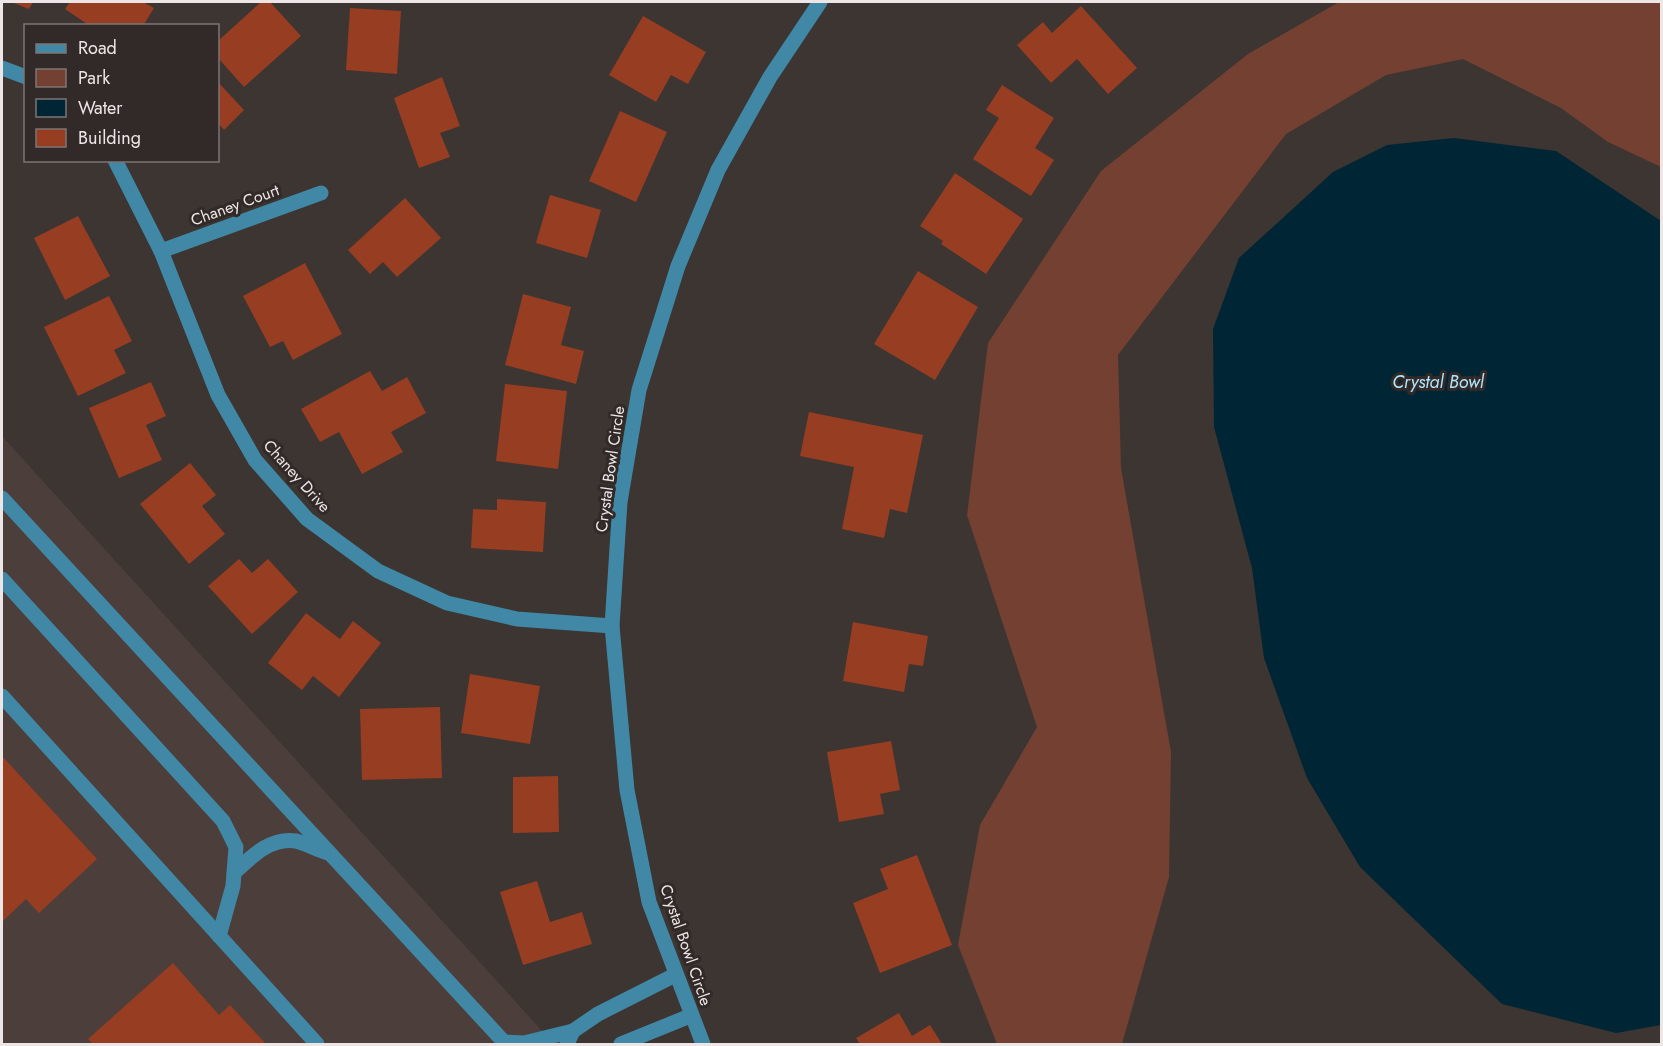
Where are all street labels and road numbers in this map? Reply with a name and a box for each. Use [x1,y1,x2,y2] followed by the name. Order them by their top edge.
[187,178,283,232] street label: Chaney Court
[590,404,630,534] street label: Crystal Bowl Circle
[258,435,336,517] street label: Chaney Drive
[654,881,718,1009] street label: Crystal Bowl Circle

